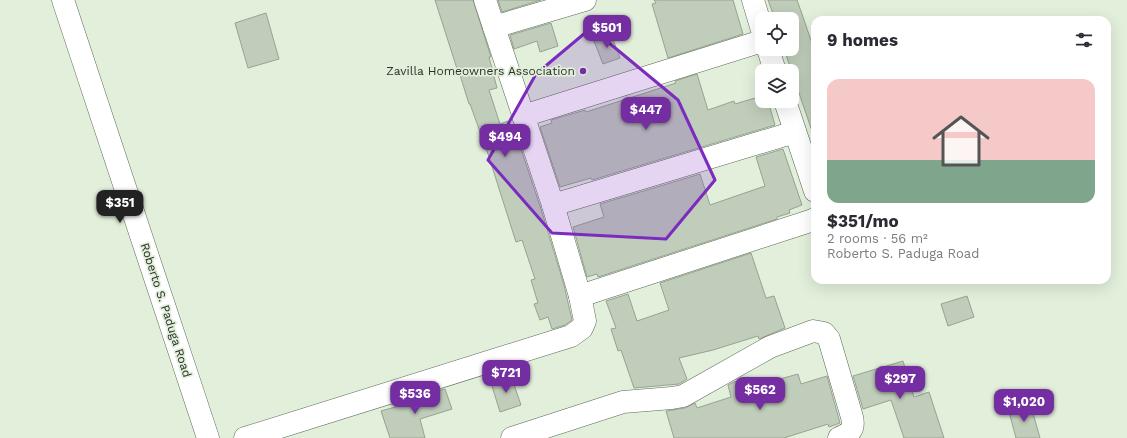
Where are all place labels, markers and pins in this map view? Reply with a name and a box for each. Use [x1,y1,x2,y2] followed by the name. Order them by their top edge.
[583,15,631,49] pin: $501
[386,64,575,78] place label: Zavilla Homeowners Association
[578,66,588,76] marker: Zavilla Homeowners Association
[622,97,670,131] pin: $447
[481,124,529,158] pin: $494
[96,190,144,224] pin: $351
[482,360,530,394] pin: $721
[876,366,924,400] pin: $297
[736,377,784,411] pin: $562
[391,381,439,415] pin: $536
[991,389,1057,423] pin: $1,020

